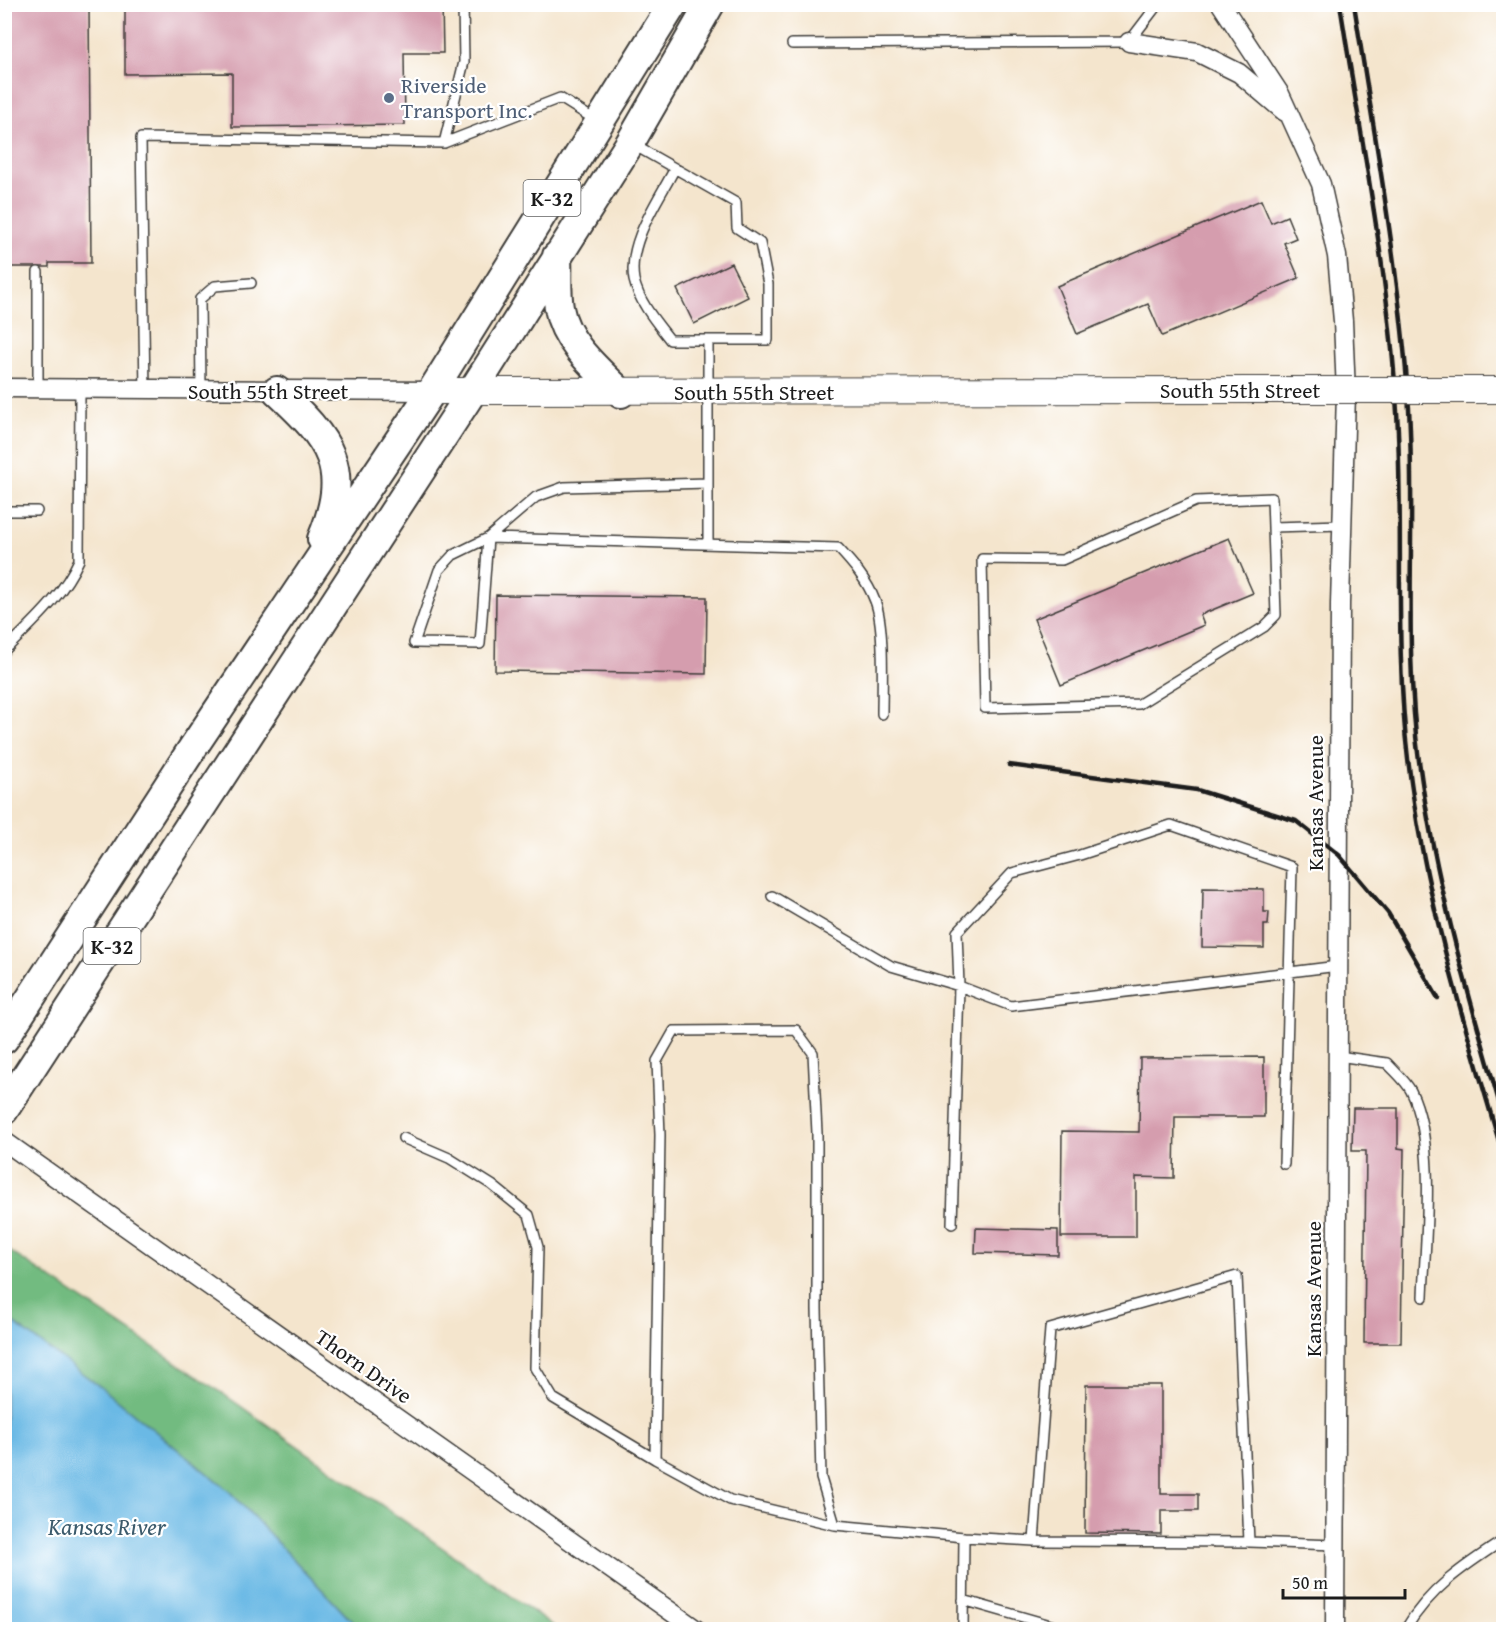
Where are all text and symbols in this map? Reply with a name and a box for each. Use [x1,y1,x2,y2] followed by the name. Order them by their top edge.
[401,69,533,126] place label: Riverside Transport Inc.
[382,91,396,105] marker: Riverside Transport Inc.
[524,180,580,216] road number: K-32
[1160,374,1321,406] street label: South 55th Street
[188,375,349,407] street label: South 55th Street
[674,376,835,408] street label: South 55th Street
[1299,735,1331,871] street label: Kansas Avenue
[84,928,140,964] road number: K-32
[1297,1221,1329,1357] street label: Kansas Avenue
[309,1321,419,1411] street label: Thorn Drive
[47,1509,167,1544] water label: Kansas River
[1283,1562,1404,1600] scale bar
[1292,1569,1328,1596] text: 50 m

